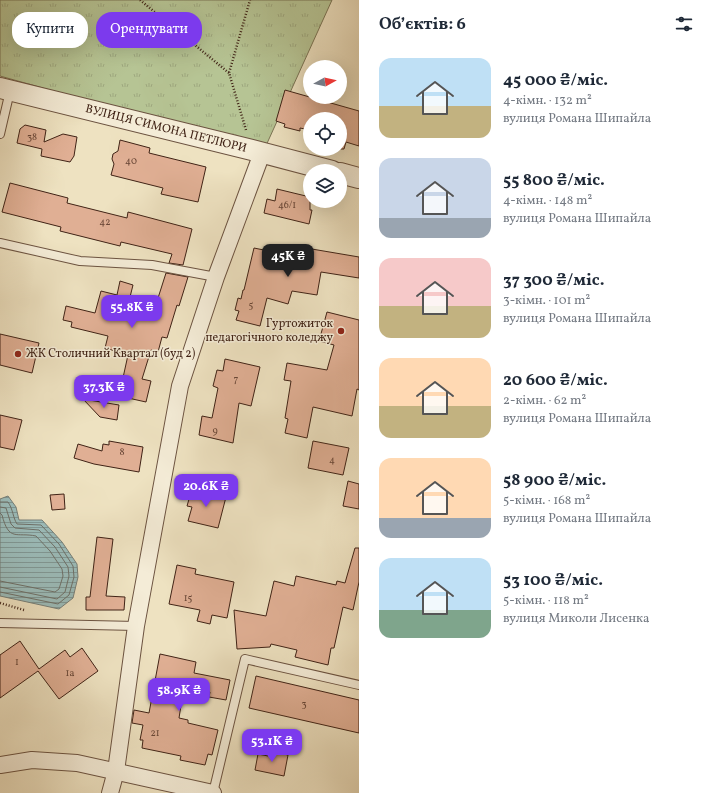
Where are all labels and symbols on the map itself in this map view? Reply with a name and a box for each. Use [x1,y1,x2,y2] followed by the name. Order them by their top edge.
[303,60,347,104] north arrow
[84,101,248,157] street label: ВУЛИЦЯ СИМОНА ПЕТЛЮРИ
[27,130,37,144] house number: 38
[125,154,137,168] house number: 40
[278,198,296,212] house number: 46/1
[99,215,111,229] house number: 42
[260,244,316,278] pin: 45K ₴
[95,295,169,329] pin: 55.8K ₴
[249,298,254,312] house number: 5
[205,316,334,346] place label: Гуртожиток педагогічного коледжу
[336,326,346,336] marker: Гуртожиток педагогічного коледжу
[26,346,196,362] place label: ЖК Столичний Квартал (буд 2)
[13,349,23,359] marker: ЖК Столичний Квартал (буд 2)
[234,372,239,386] house number: 7
[67,375,141,409] pin: 37.3K ₴
[212,424,218,438] house number: 9
[119,445,125,459] house number: 8
[329,453,335,467] house number: 4
[169,474,243,508] pin: 20.6K ₴
[184,591,193,605] house number: 15
[15,655,19,669] house number: 1
[66,666,74,680] house number: 1а
[142,678,216,712] pin: 58.9K ₴
[301,697,307,711] house number: 3
[150,726,160,740] house number: 21
[235,729,309,763] pin: 53.1K ₴

